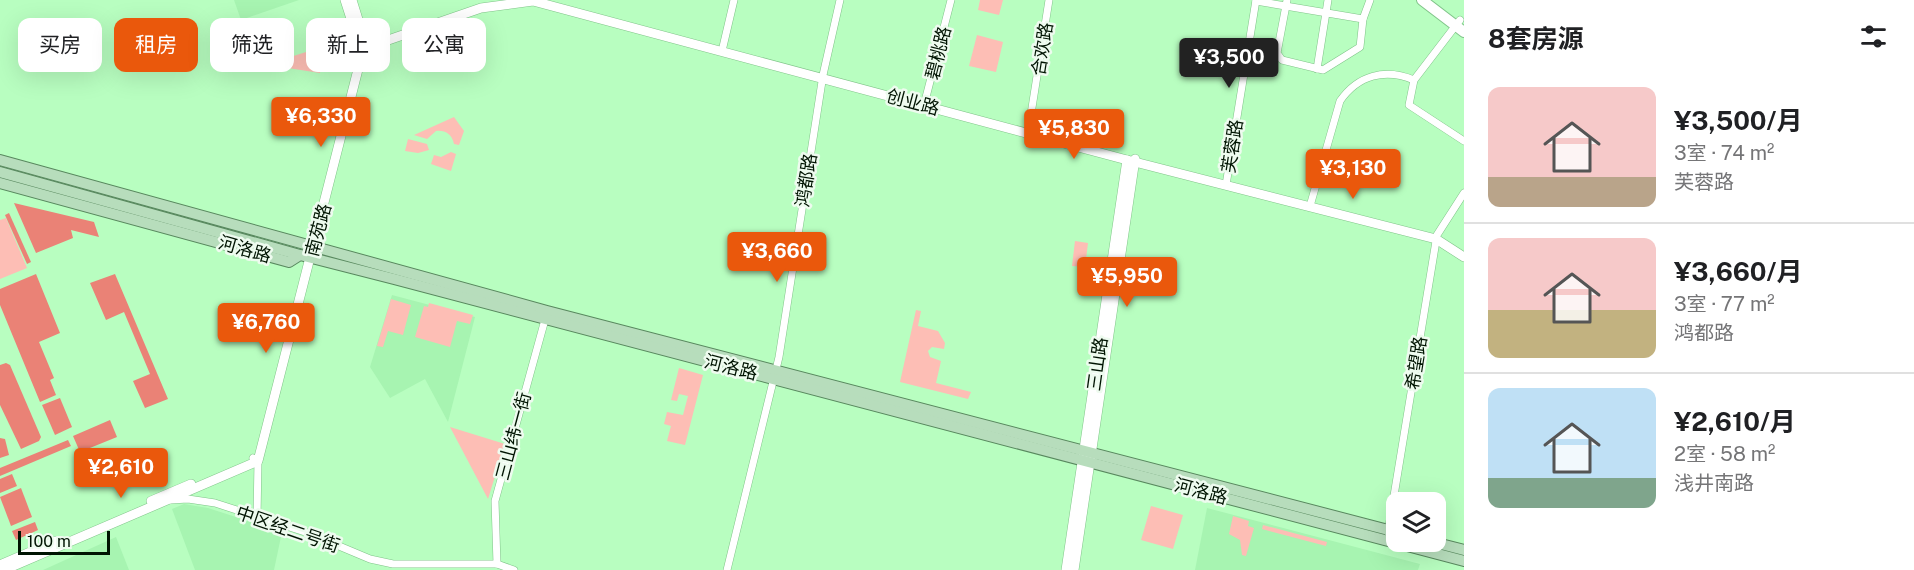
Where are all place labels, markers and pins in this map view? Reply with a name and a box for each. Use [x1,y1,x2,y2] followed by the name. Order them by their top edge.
[1180,38,1278,89] pin: ¥3,500
[272,97,370,148] pin: ¥6,330
[1025,109,1123,160] pin: ¥5,830
[1304,149,1402,200] pin: ¥3,130
[728,232,826,283] pin: ¥3,660
[1078,257,1176,308] pin: ¥5,950
[217,303,315,354] pin: ¥6,760
[72,448,170,499] pin: ¥2,610

